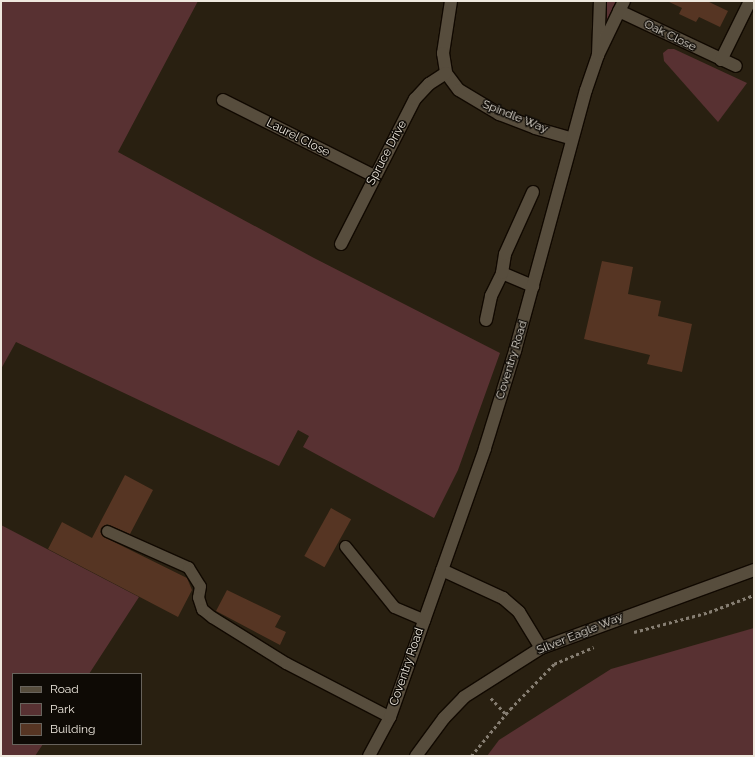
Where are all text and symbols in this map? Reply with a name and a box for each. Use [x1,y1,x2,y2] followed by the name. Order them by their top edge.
[641,17,699,55] street label: Oak Close
[480,97,550,137] street label: Spindle Way
[264,116,332,160] street label: Laurel Close
[364,118,410,188] street label: Spruce Drive
[493,319,531,401] street label: Coventry Road
[534,610,626,658] street label: Silver Eagle Way
[387,626,427,708] street label: Coventry Road
[12,673,142,745] legend
[50,682,79,696] text: Road
[50,702,75,716] text: Park
[50,722,96,736] text: Building

